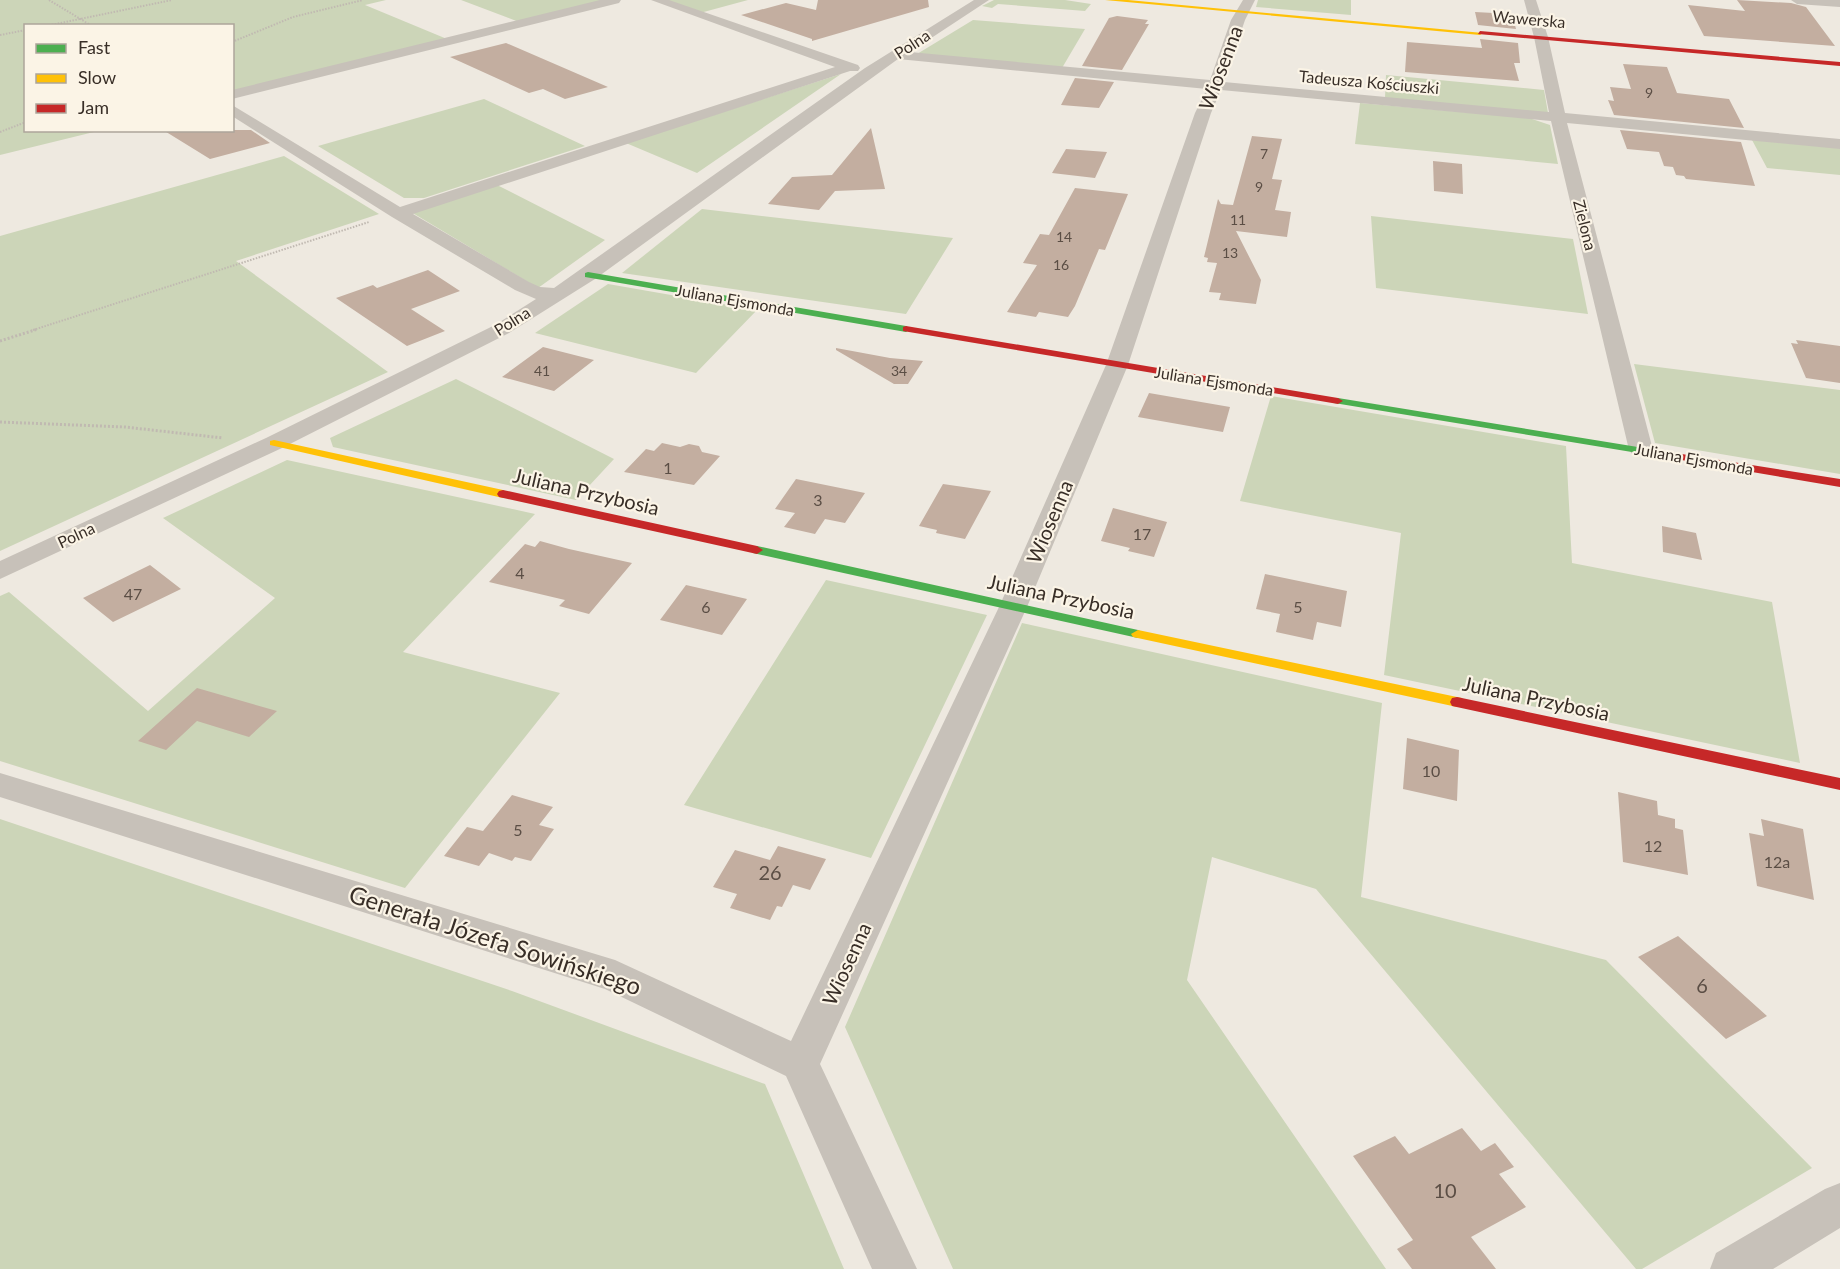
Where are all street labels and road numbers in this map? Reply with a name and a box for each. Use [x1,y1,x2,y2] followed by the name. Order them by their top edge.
[1492,6,1566,31] street label: Wawerska
[1193,22,1247,113] street label: Wiosenna
[890,25,933,62] street label: Polna
[1298,66,1440,97] street label: Tadeusza Kościuszki
[1570,198,1601,252] street label: Zielona
[674,280,796,319] street label: Juliana Ejsmonda
[490,302,533,339] street label: Polna
[1153,362,1275,399] street label: Juliana Ejsmonda
[1633,439,1755,478] street label: Juliana Ejsmonda
[511,463,662,520] street label: Juliana Przybosia
[1021,476,1077,567] street label: Wiosenna
[54,518,97,551] street label: Polna
[986,569,1137,623] street label: Juliana Przybosia
[1461,671,1612,725] street label: Juliana Przybosia
[346,879,645,1001] street label: Generała Józefa Sowińskiego
[817,919,876,1009] street label: Wiosenna

